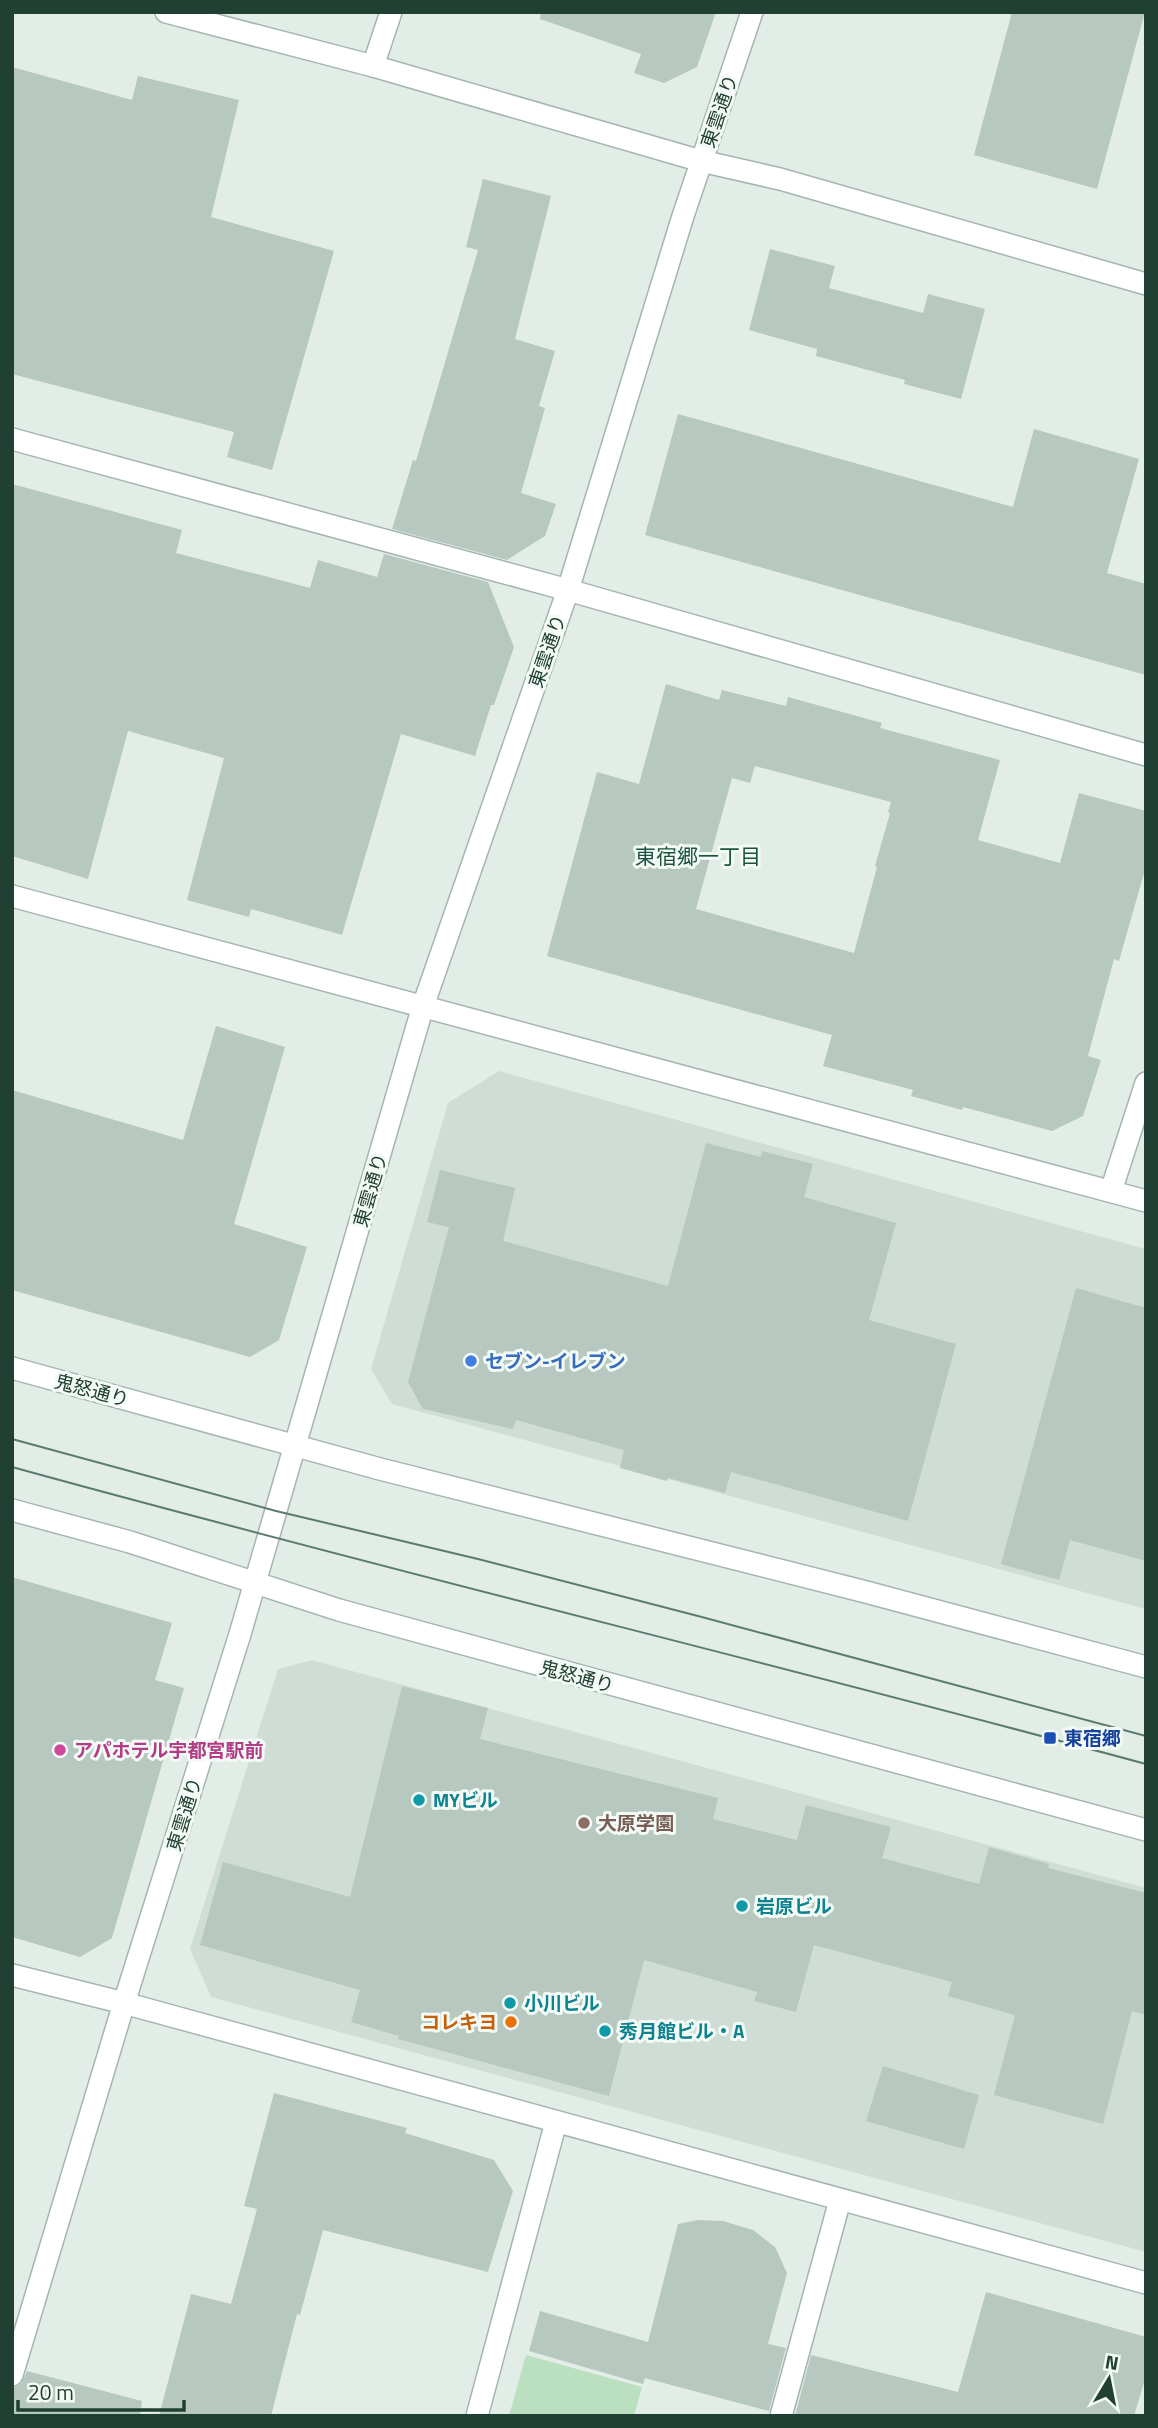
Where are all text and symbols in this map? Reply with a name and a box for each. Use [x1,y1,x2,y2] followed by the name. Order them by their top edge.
[692,70,745,151] street label: 東雲通り
[520,610,573,691] street label: 東雲通り
[635,840,761,872] district label: 東宿郷一丁目
[345,1149,394,1230] street label: 東雲通り
[485,1346,626,1375] place label: セブン-イレブン
[463,1353,479,1369] marker: セブン-イレブン
[52,1366,133,1413] street label: 鬼怒通り
[537,1652,618,1699] street label: 鬼怒通り
[1064,1723,1121,1752] place label: 東宿郷
[1042,1730,1058,1746] marker: 東宿郷
[74,1735,264,1764] place label: アパホテル宇都宮駅前
[52,1742,68,1758] marker: アパホテル宇都宮駅前
[159,1773,209,1854] street label: 東雲通り
[433,1785,498,1814] place label: MYビル
[411,1792,427,1808] marker: MYビル
[598,1808,674,1837] place label: 大原学園
[576,1815,592,1831] marker: 大原学園
[756,1891,832,1920] place label: 岩原ビル
[734,1898,750,1914] marker: 岩原ビル
[524,1988,600,2017] place label: 小川ビル
[502,1995,518,2011] marker: 小川ビル
[421,2007,497,2036] place label: コレキヨ
[503,2014,519,2030] marker: コレキヨ
[619,2016,745,2045] place label: 秀月館ビル・A
[597,2023,613,2039] marker: 秀月館ビル・A
[1074,2344,1144,2414] north arrow
[1103,2346,1121,2377] text: N
[18,2368,184,2412] scale bar
[28,2376,74,2408] text: 20 m

